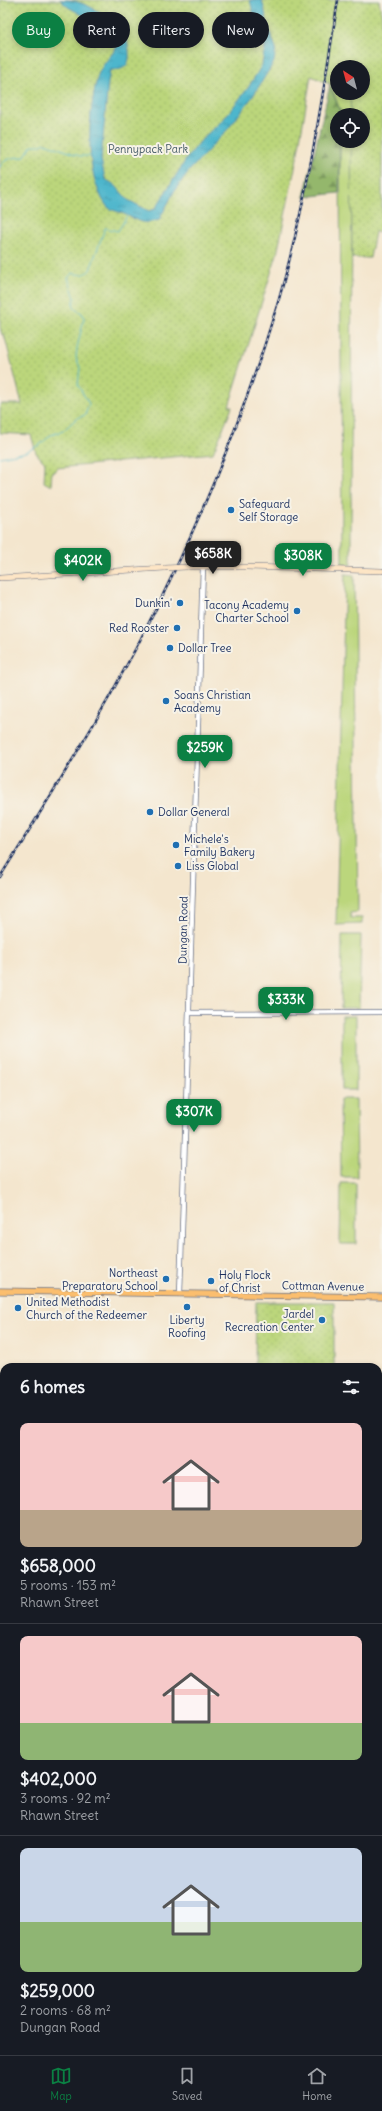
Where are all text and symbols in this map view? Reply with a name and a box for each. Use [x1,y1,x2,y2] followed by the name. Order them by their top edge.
[12,12,65,48] chip: Buy
[73,12,130,48] chip: Rent
[138,12,204,48] chip: Filters
[212,12,269,48] chip: New
[330,60,370,100] north arrow
[330,60,370,148] map controls
[330,108,370,148] button: locate
[108,142,188,156] park label: Pennypack Park
[239,497,298,524] place label: Safeguard Self Storage
[226,505,236,515] marker: Safeguard Self Storage
[185,541,241,575] pin: $658K
[275,543,331,577] pin: $308K
[194,545,232,562] text: $658K
[284,547,322,564] text: $308K
[55,548,111,582] pin: $402K
[64,552,102,569] text: $402K
[135,596,172,610] place label: Dunkin'
[175,598,185,608] marker: Dunkin'
[204,598,289,625] place label: Tacony Academy Charter School
[292,606,302,616] marker: Tacony Academy Charter School
[109,621,170,635] place label: Red Rooster
[172,623,182,633] marker: Red Rooster
[178,641,231,655] place label: Dollar Tree
[165,643,175,653] marker: Dollar Tree
[174,688,251,715] place label: Soans Christian Academy
[161,696,171,706] marker: Soans Christian Academy
[177,735,233,769] pin: $259K
[186,739,224,756] text: $259K
[158,805,230,819] place label: Dollar General
[145,807,155,817] marker: Dollar General
[184,832,255,859] place label: Michele's Family Bakery
[171,840,181,850] marker: Michele's Family Bakery
[186,859,238,873] place label: Liss Global
[173,861,183,871] marker: Liss Global
[175,895,191,964] street label: Dungan Road
[258,987,314,1021] pin: $333K
[267,991,305,1008] text: $333K
[166,1099,222,1133] pin: $307K
[175,1103,213,1120] text: $307K
[62,1266,158,1293] place label: Northeast Preparatory School
[219,1268,271,1295] place label: Holy Flock of Christ
[161,1274,171,1284] marker: Northeast Preparatory School
[206,1276,216,1286] marker: Holy Flock of Christ
[282,1278,364,1294] street label: Cottman Avenue
[26,1295,147,1322] place label: United Methodist Church of the Redeemer
[182,1302,192,1312] marker: Liberty Roofing
[13,1303,23,1313] marker: United Methodist Church of the Redeemer
[225,1307,315,1334] place label: Jardel Recreation Center
[168,1313,206,1340] place label: Liberty Roofing
[317,1315,327,1325] marker: Jardel Recreation Center
[20,1376,85,1398] text: 6 homes
[340,1376,362,1398] icon: filters
[155,1449,227,1521] icon: home
[20,1555,96,1577] text: $658,000
[20,1577,116,1594] text: 5 rooms · 153 m²
[20,1594,99,1611] text: Rhawn Street
[155,1662,227,1734] icon: home
[20,1768,97,1790] text: $402,000
[20,1790,111,1807] text: 3 rooms · 92 m²
[20,1807,99,1824] text: Rhawn Street
[155,1874,227,1946] icon: home
[20,1980,95,2002] text: $259,000
[20,2002,111,2019] text: 2 rooms · 68 m²
[20,2019,100,2036] text: Dungan Road
[50,2065,72,2103] tab: Map
[172,2065,202,2103] tab: Saved
[302,2065,332,2103] tab: Home

